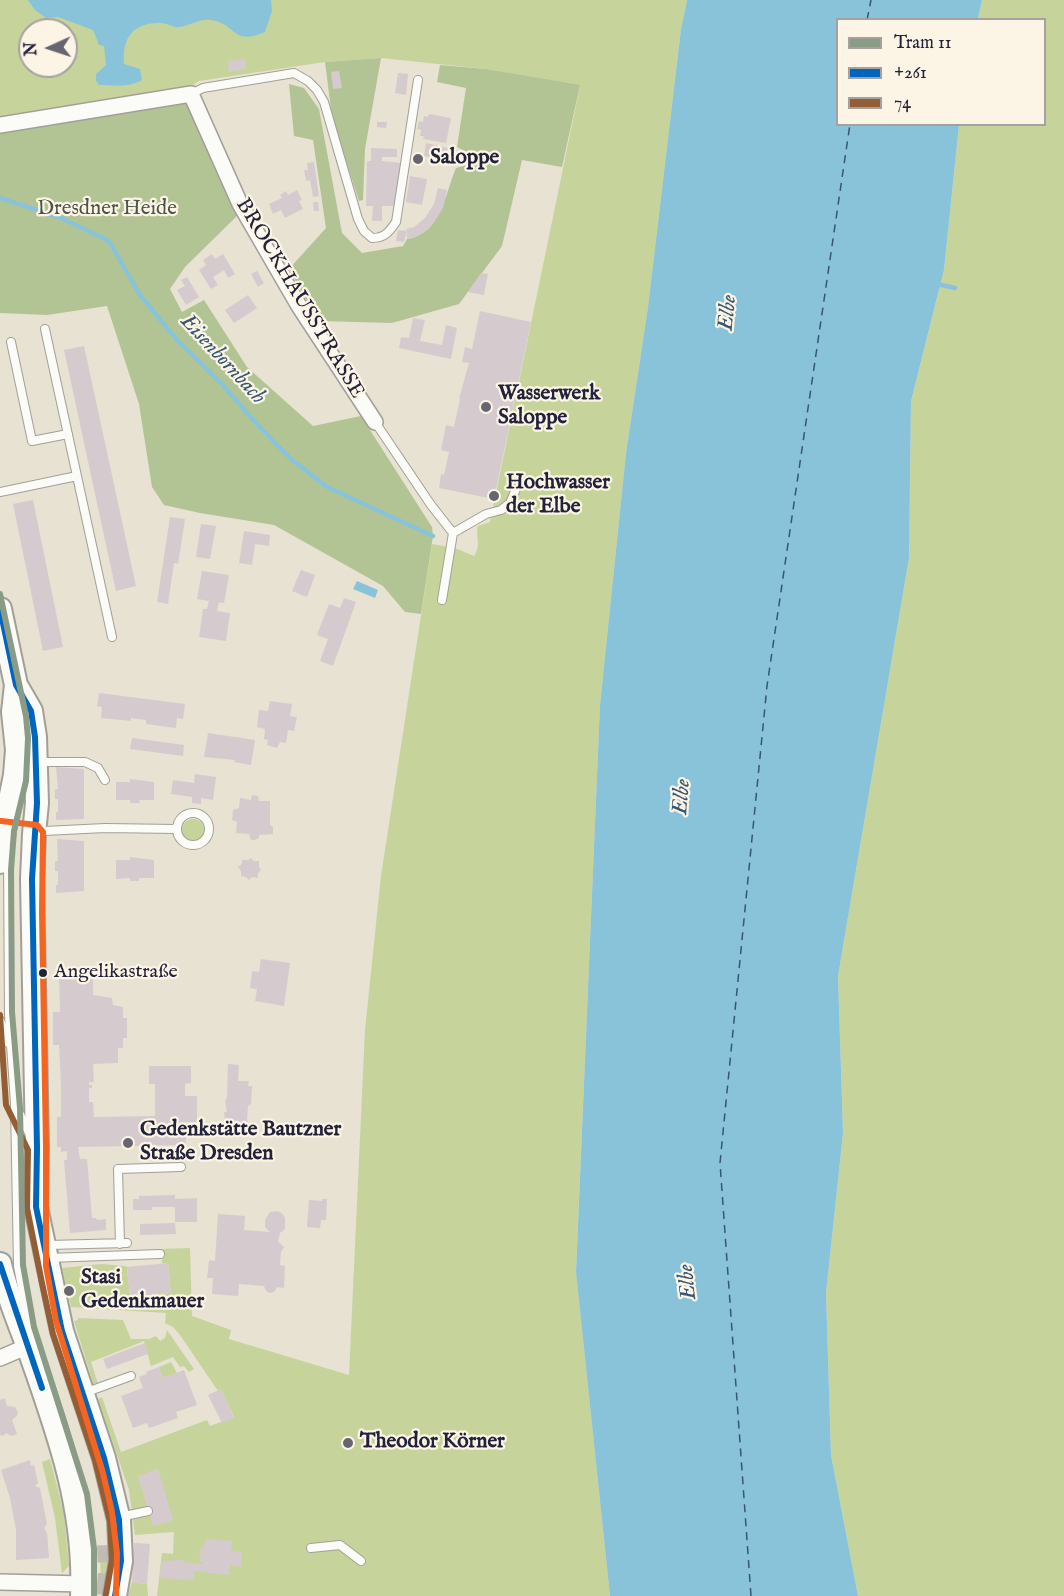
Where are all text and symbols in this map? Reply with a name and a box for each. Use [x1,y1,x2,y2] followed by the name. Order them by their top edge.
[18,18,78,78] north arrow
[836,18,1046,126] legend
[894,32,951,55] text: Tram 11
[22,41,42,56] text: N
[894,62,927,85] text: +261
[894,92,911,115] text: 74
[430,146,499,172] place label: Saloppe
[411,152,425,166] marker: Saloppe
[229,194,369,404] street label: BROCKHAUSSTRASSE
[37,197,177,223] park label: Dresdner Heide
[714,294,744,332] water label: Elbe
[174,309,270,411] water label: Eisenbornbach
[498,382,600,432] place label: Wasserwerk Saloppe
[479,400,493,414] marker: Wasserwerk Saloppe
[506,471,610,521] place label: Hochwasser der Elbe
[487,489,501,503] marker: Hochwasser der Elbe
[668,778,698,816] water label: Elbe
[54,961,178,985] place label: Angelikastraße
[37,967,49,979] marker: Angelikastraße
[140,1118,341,1168] place label: Gedenkstätte Bautzner Straße Dresden
[121,1136,135,1150] marker: Gedenkstätte Bautzner Straße Dresden
[674,1263,704,1301] water label: Elbe
[81,1266,204,1316] place label: Stasi Gedenkmauer
[62,1284,76,1298] marker: Stasi Gedenkmauer
[360,1430,505,1456] place label: Theodor Körner
[341,1436,355,1450] marker: Theodor Körner

